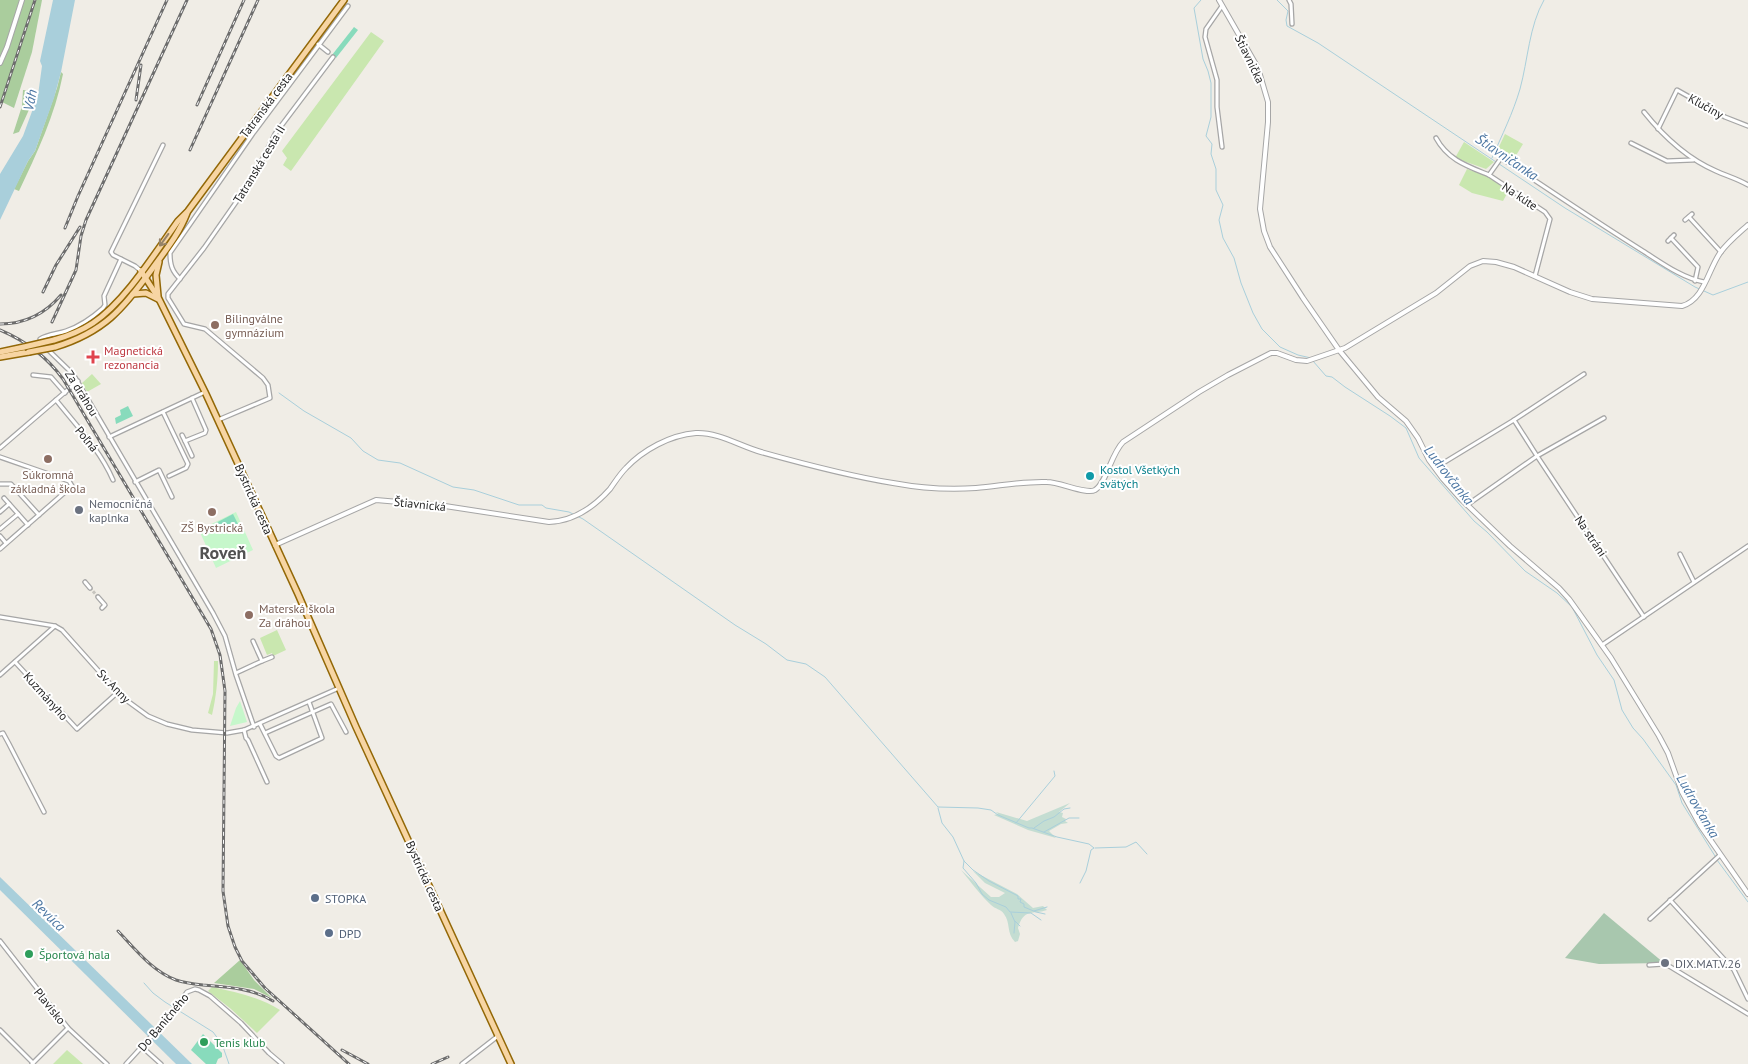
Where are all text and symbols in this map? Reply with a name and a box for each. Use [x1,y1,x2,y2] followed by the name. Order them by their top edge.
[1232,32,1268,86] street label: Štiavnička
[236,69,296,141] street label: Tatranská cesta
[19,88,41,112] water label: Váh
[1686,90,1727,122] street label: Kľučiny
[230,122,288,206] street label: Tatranská cesta II
[1472,130,1542,185] water label: Štiavničanka
[1499,179,1541,213] street label: Na kúte
[159,233,169,247] one-way arrow
[225,311,284,340] place label: Bilingválne gymnázium
[209,319,221,331] marker: Bilingválne gymnázium
[104,343,163,372] place label: Magnetická rezonancia
[86,350,100,364] marker: Magnetická rezonancia
[62,367,102,419] street label: Za dráhou
[72,423,102,455] street label: Poľná
[1420,442,1478,509] water label: Ludrovčanka
[42,453,54,465] marker: Súkromná základná škola
[232,461,276,537] street label: Bystrická cesta
[1100,462,1180,491] place label: Kostol Všetkých svätých
[10,467,86,496] place label: Súkromná základná škola
[1084,470,1096,482] marker: Kostol Všetkých svätých
[393,494,447,514] street label: Štiavnická
[89,496,153,525] place label: Nemocničná kaplnka
[73,504,85,516] marker: Nemocničná kaplnka
[206,506,218,518] marker: ZŠ Bystrická
[1572,513,1610,559] street label: Na stráni
[181,520,243,535] place label: ZŠ Bystrická
[200,541,246,564] district label: Roveň
[259,601,335,630] place label: Materská škola Za dráhou
[243,609,255,621] marker: Materská škola Za dráhou
[94,666,134,706] street label: Sv. Anny
[20,669,72,723] street label: Kuzmányho
[1672,771,1724,841] water label: Ludrovčanka
[403,838,447,914] street label: Bystrická cesta
[325,891,366,906] place label: STOPKA
[309,892,321,904] marker: STOPKA
[29,895,70,935] water label: Revúca
[339,926,362,941] place label: DPD
[323,927,335,939] marker: DPD
[39,947,110,962] place label: Športová hala
[23,948,35,960] marker: Športová hala
[1675,956,1741,971] place label: DIX.MAT.V.26
[1659,957,1671,969] marker: DIX.MAT.V.26
[31,985,69,1027] street label: Plavisko
[134,990,192,1054] street label: Do Baničného
[214,1035,265,1050] place label: Tenis klub
[198,1036,210,1048] marker: Tenis klub

